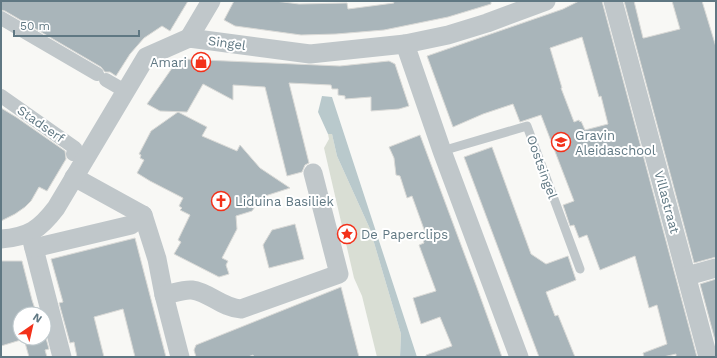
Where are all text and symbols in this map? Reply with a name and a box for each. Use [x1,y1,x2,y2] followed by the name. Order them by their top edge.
[14,12,139,38] scale bar
[20,19,50,33] text: 50 m
[207,33,247,53] street label: Singel
[190,51,212,73] shop icon: Amari
[150,55,187,70] place label: Amari
[15,102,67,146] street label: Stadserf
[575,128,656,158] place label: Gravin Aleidaschool
[550,131,572,153] school or university icon: Gravin Aleidaschool
[524,133,560,201] street label: Oostsingel
[651,169,683,236] street label: Villastraat
[210,190,232,212] church icon: Liduina Basiliek
[235,194,334,209] place label: Liduina Basiliek
[336,223,358,245] place icon: De Paperclips
[361,227,448,242] place label: De Paperclips
[12,306,52,346] north arrow
[30,310,44,326] text: N

